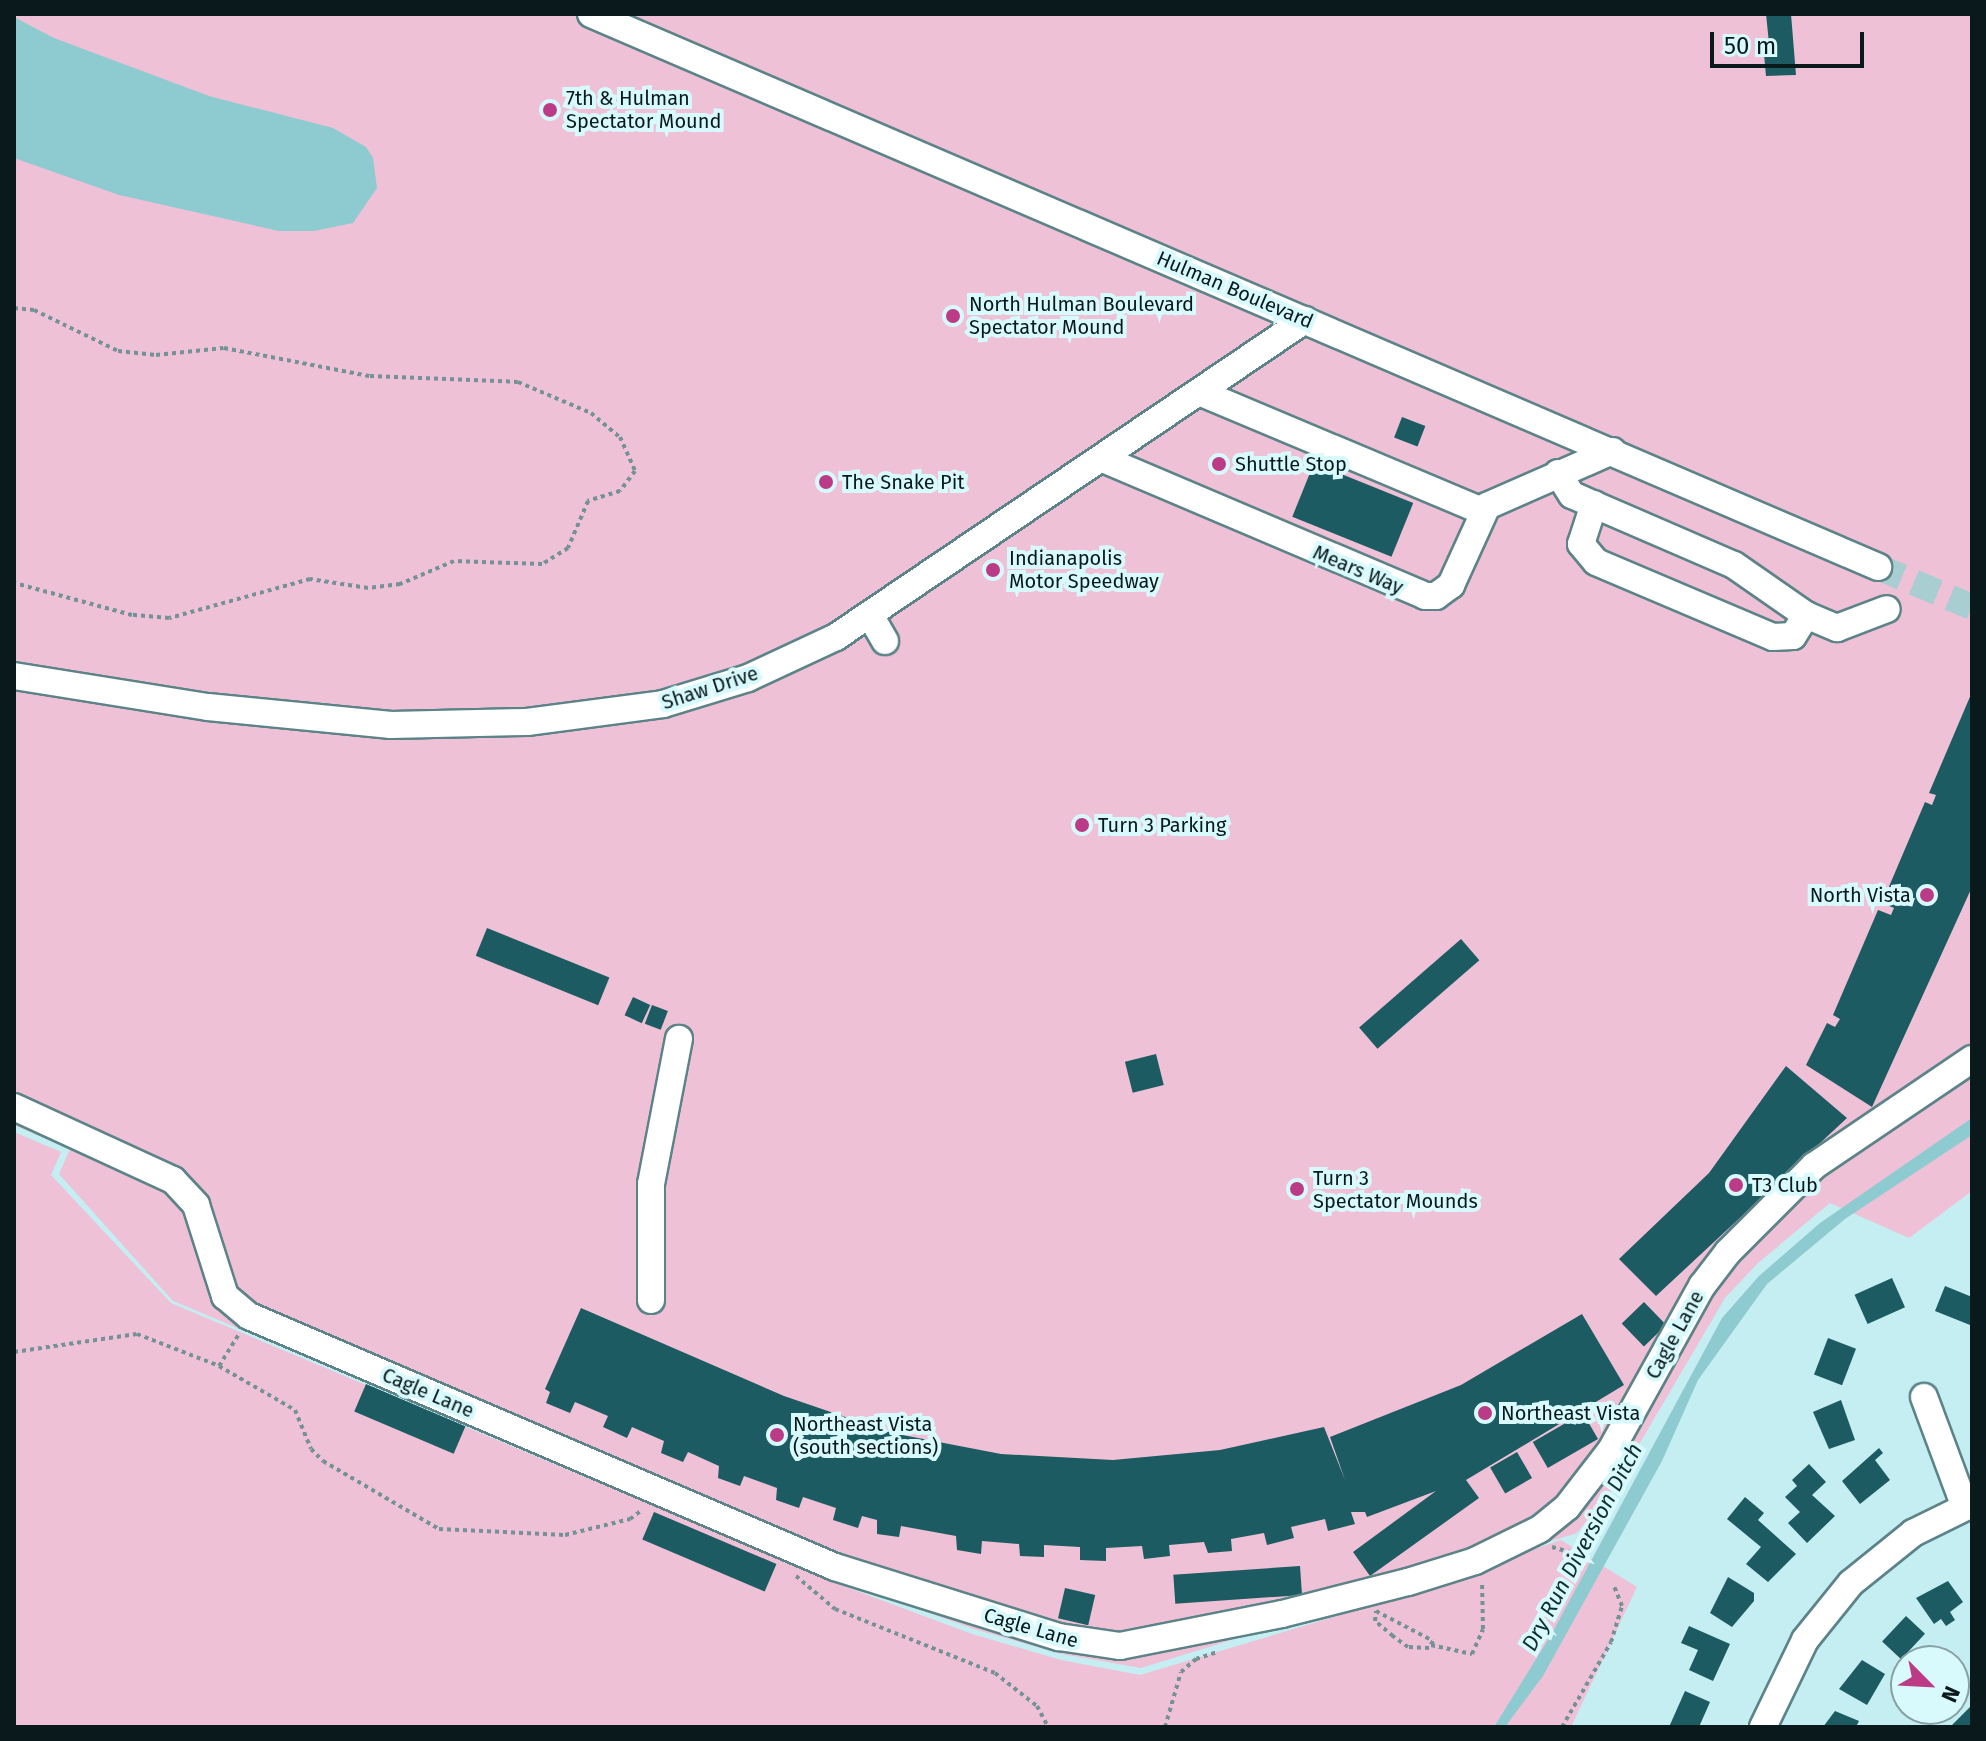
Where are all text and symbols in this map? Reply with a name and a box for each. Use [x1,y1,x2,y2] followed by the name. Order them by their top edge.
[1714,16,1868,66] scale bar
[1724,32,1776,60] text: 50 m
[566,86,721,133] place label: 7th & Hulman Spectator Mound
[541,101,559,119] marker: 7th & Hulman Spectator Mound
[1153,246,1317,334] street label: Hulman Boulevard
[969,292,1194,339] place label: North Hulman Boulevard Spectator Mound
[944,307,962,325] marker: North Hulman Boulevard Spectator Mound
[1235,452,1347,476] place label: Shuttle Stop
[1210,455,1228,473] marker: Shuttle Stop
[842,470,964,494] place label: The Snake Pit
[817,473,835,491] marker: The Snake Pit
[1309,540,1407,600] street label: Mears Way
[1009,546,1159,593] place label: Indianapolis Motor Speedway
[984,561,1002,579] marker: Indianapolis Motor Speedway
[659,661,761,715] street label: Shaw Drive
[1098,813,1226,837] place label: Turn 3 Parking
[1073,816,1091,834] marker: Turn 3 Parking
[1810,883,1911,907] place label: North Vista
[1918,886,1936,904] marker: North Vista
[1313,1166,1478,1213] place label: Turn 3 Spectator Mounds
[1752,1173,1818,1197] place label: T3 Club
[1727,1176,1745,1194] marker: T3 Club
[1288,1180,1306,1198] marker: Turn 3 Spectator Mounds
[1641,1287,1709,1383] street label: Cagle Lane
[379,1363,477,1423] street label: Cagle Lane
[1501,1401,1640,1425] place label: Northeast Vista
[1476,1404,1494,1422] marker: Northeast Vista
[793,1412,938,1459] place label: Northeast Vista (south sections)
[768,1426,786,1444] marker: Northeast Vista (south sections)
[1516,1439,1648,1655] water label: Dry Run Diversion Ditch
[981,1603,1081,1653] street label: Cagle Lane
[1890,1645,1970,1725] north arrow
[1935,1682,1966,1706] text: N

